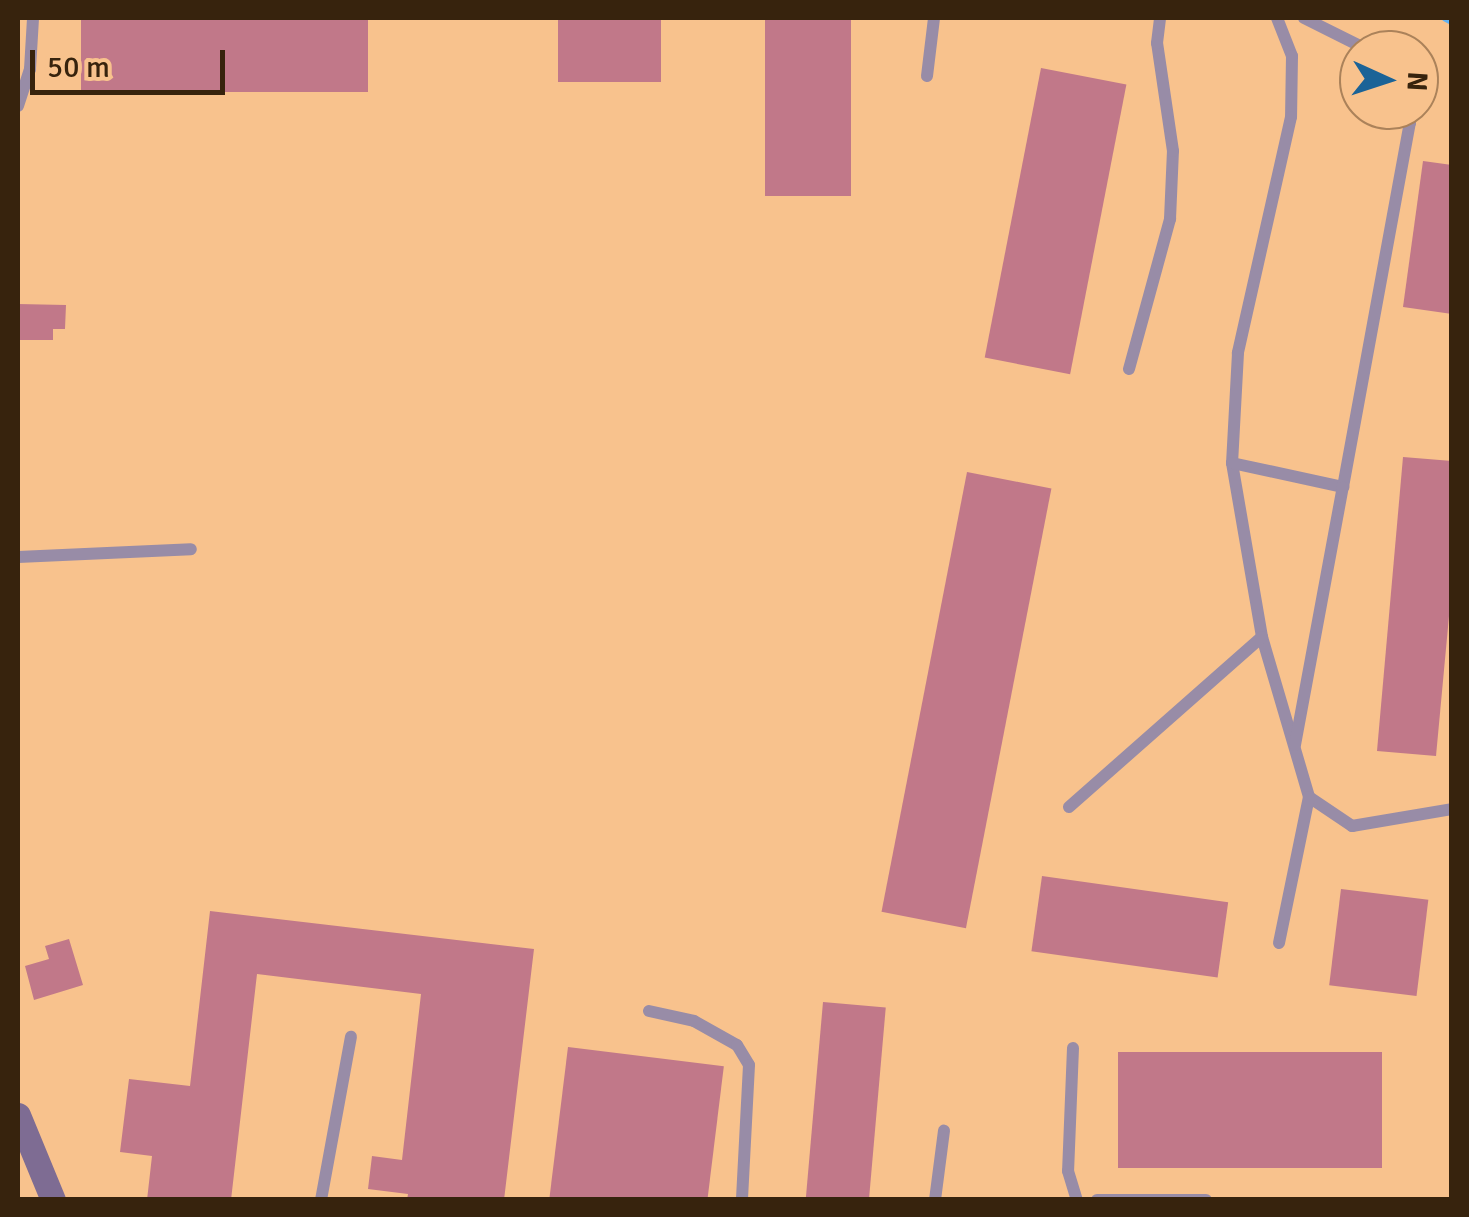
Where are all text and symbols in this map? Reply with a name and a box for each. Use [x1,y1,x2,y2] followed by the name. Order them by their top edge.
[35,30,230,92] scale bar
[1339,30,1439,130] north arrow
[47,49,110,86] text: 50 m
[1399,71,1434,92] text: N

